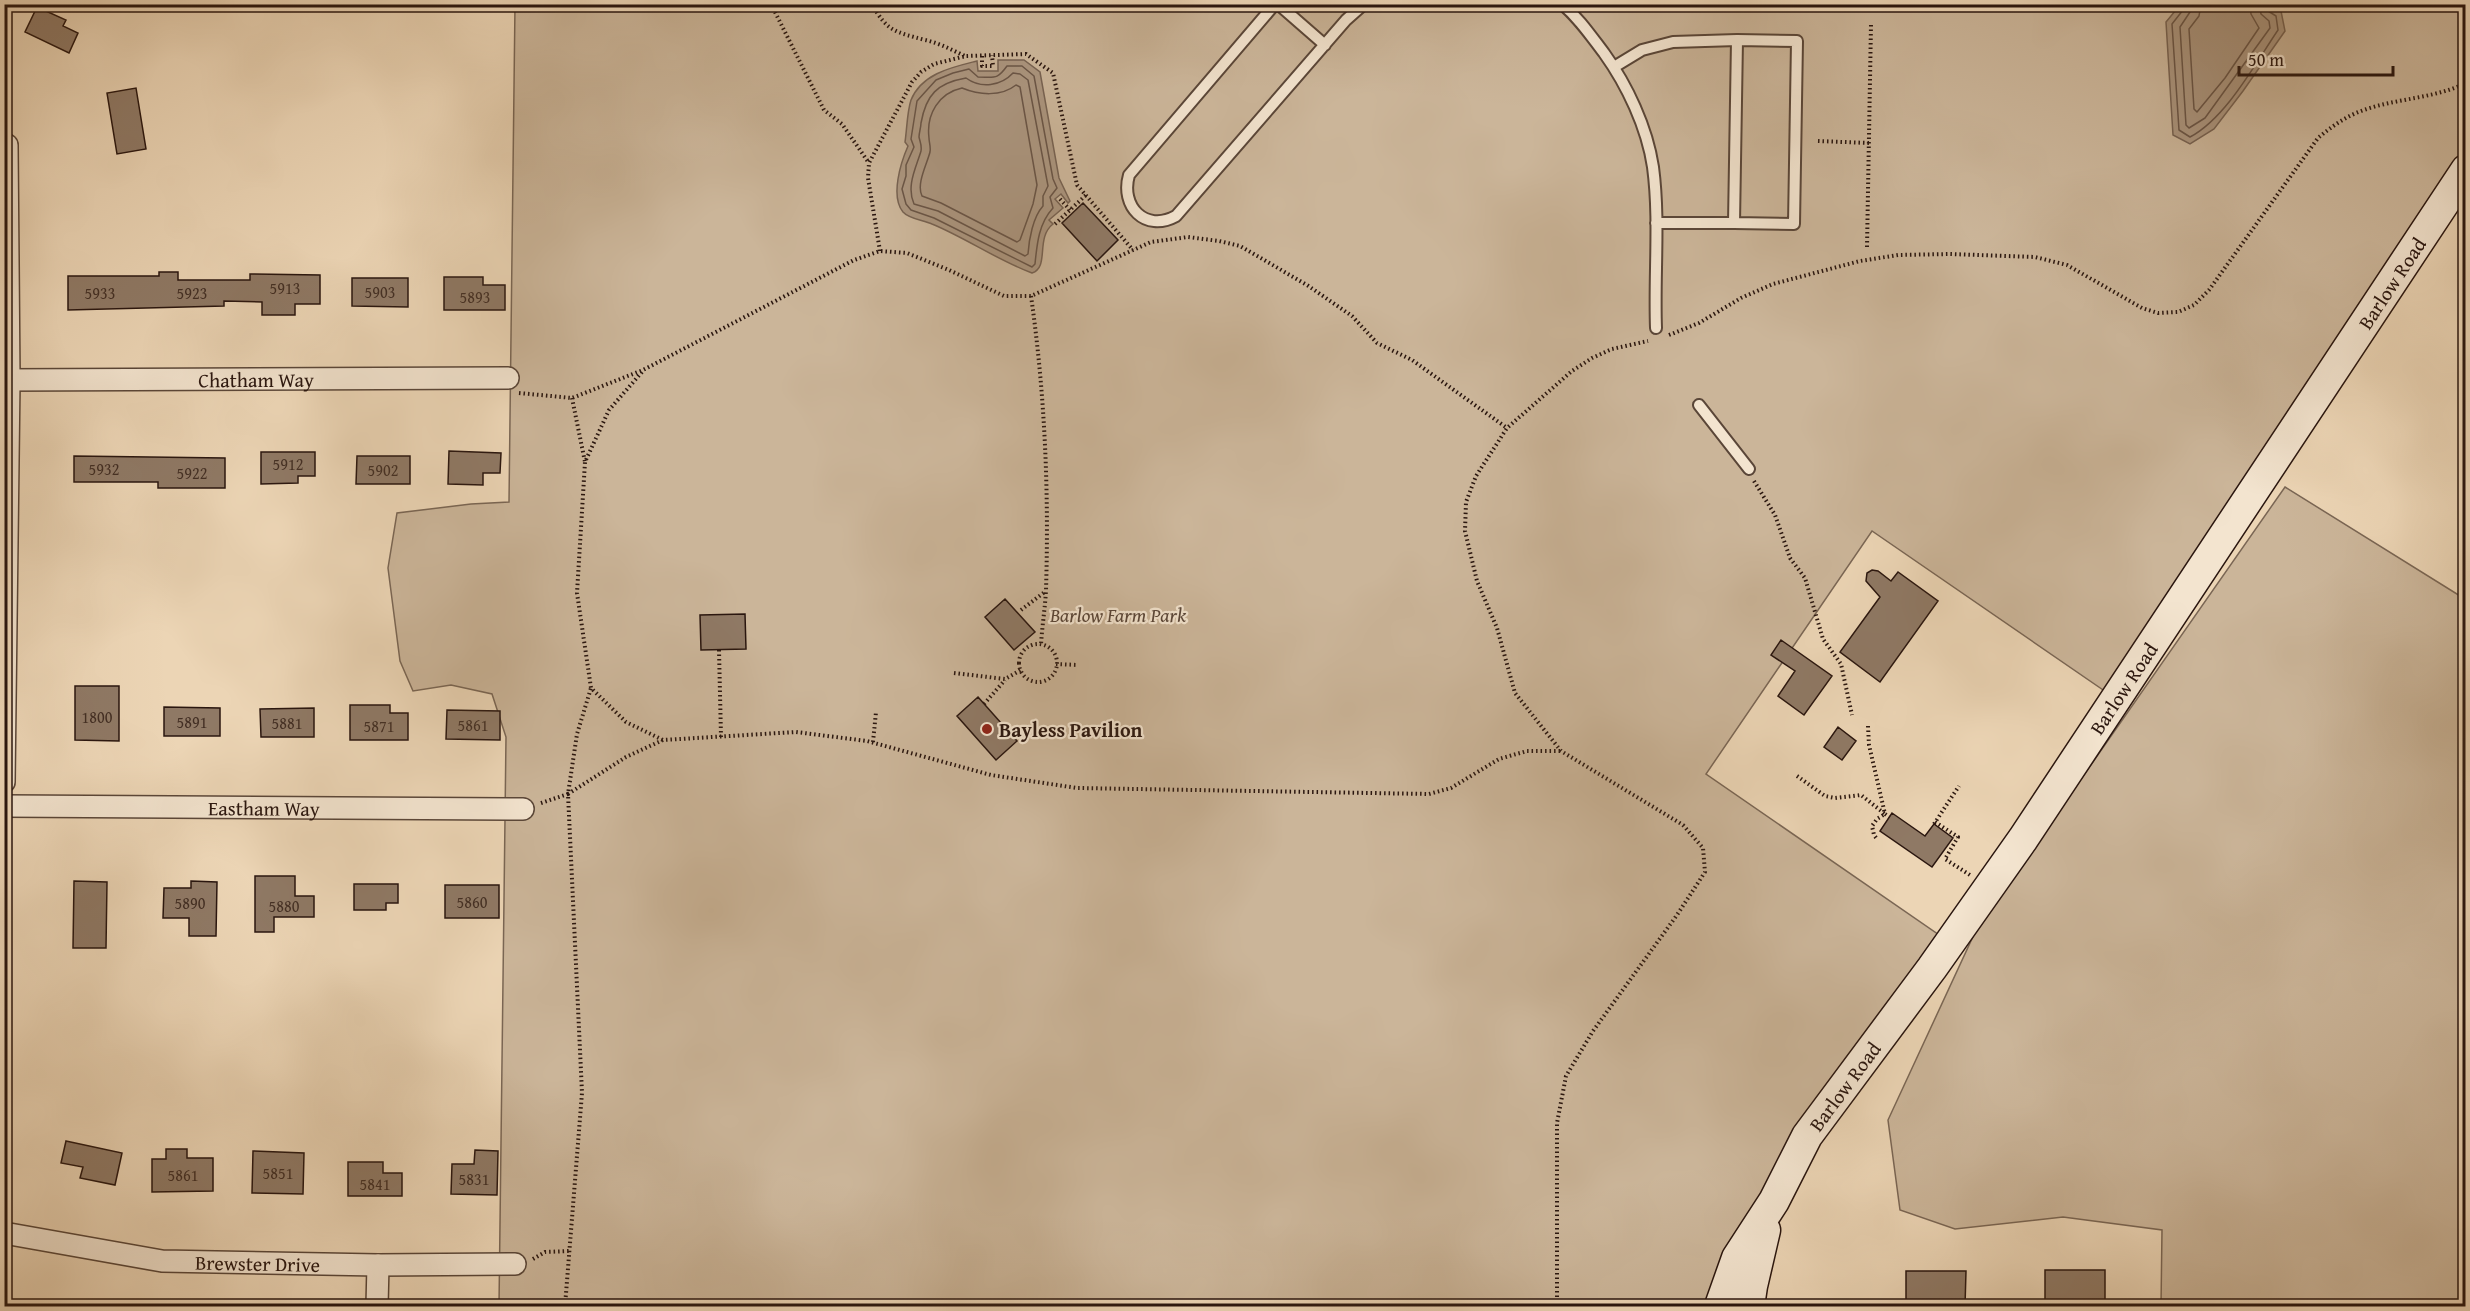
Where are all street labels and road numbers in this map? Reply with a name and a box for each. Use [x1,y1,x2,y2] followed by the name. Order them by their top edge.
[2350,231,2432,335] street label: Barlow Road
[198,364,314,394] street label: Chatham Way
[2082,636,2164,740] street label: Barlow Road
[208,793,320,822] street label: Eastham Way
[1801,1035,1887,1137] street label: Barlow Road
[195,1247,320,1278] street label: Brewster Drive

